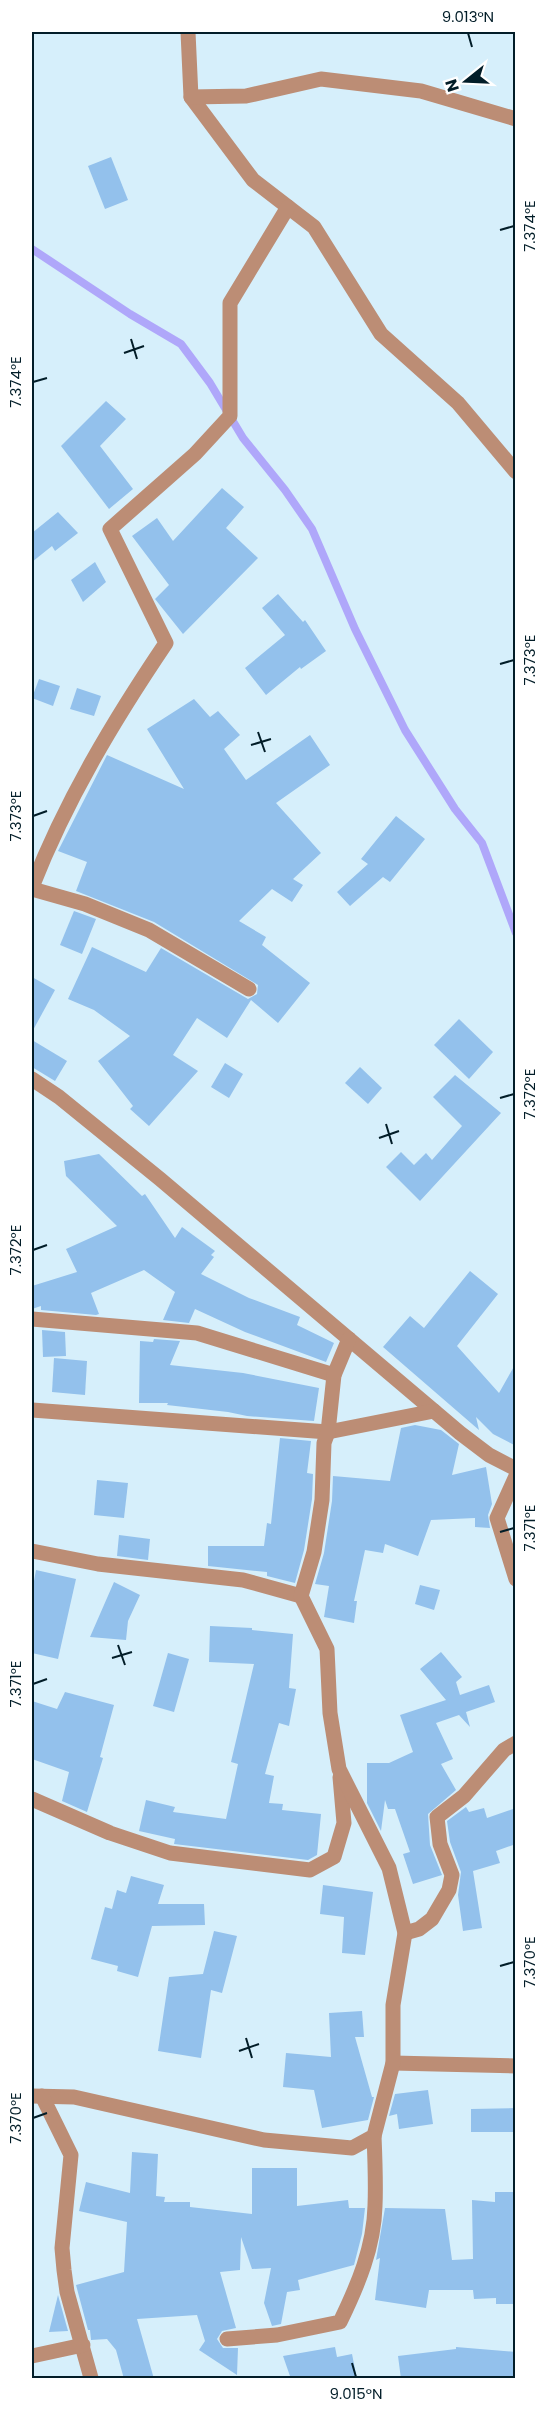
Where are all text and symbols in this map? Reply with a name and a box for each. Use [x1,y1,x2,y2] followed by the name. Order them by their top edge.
[442,6,494,27] text: 9.013°N
[436,51,496,111] north arrow
[439,76,465,95] text: N
[519,200,540,252] text: 7.374°E
[5,356,26,408] text: 7.374°E
[519,634,540,686] text: 7.373°E
[5,790,26,842] text: 7.373°E
[519,1069,540,1119] text: 7.372°E
[5,1225,26,1275] text: 7.372°E
[519,1504,540,1552] text: 7.371°E
[5,1660,26,1708] text: 7.371°E
[519,1936,540,1988] text: 7.370°E
[5,2092,26,2144] text: 7.370°E
[330,2383,382,2404] text: 9.015°N

